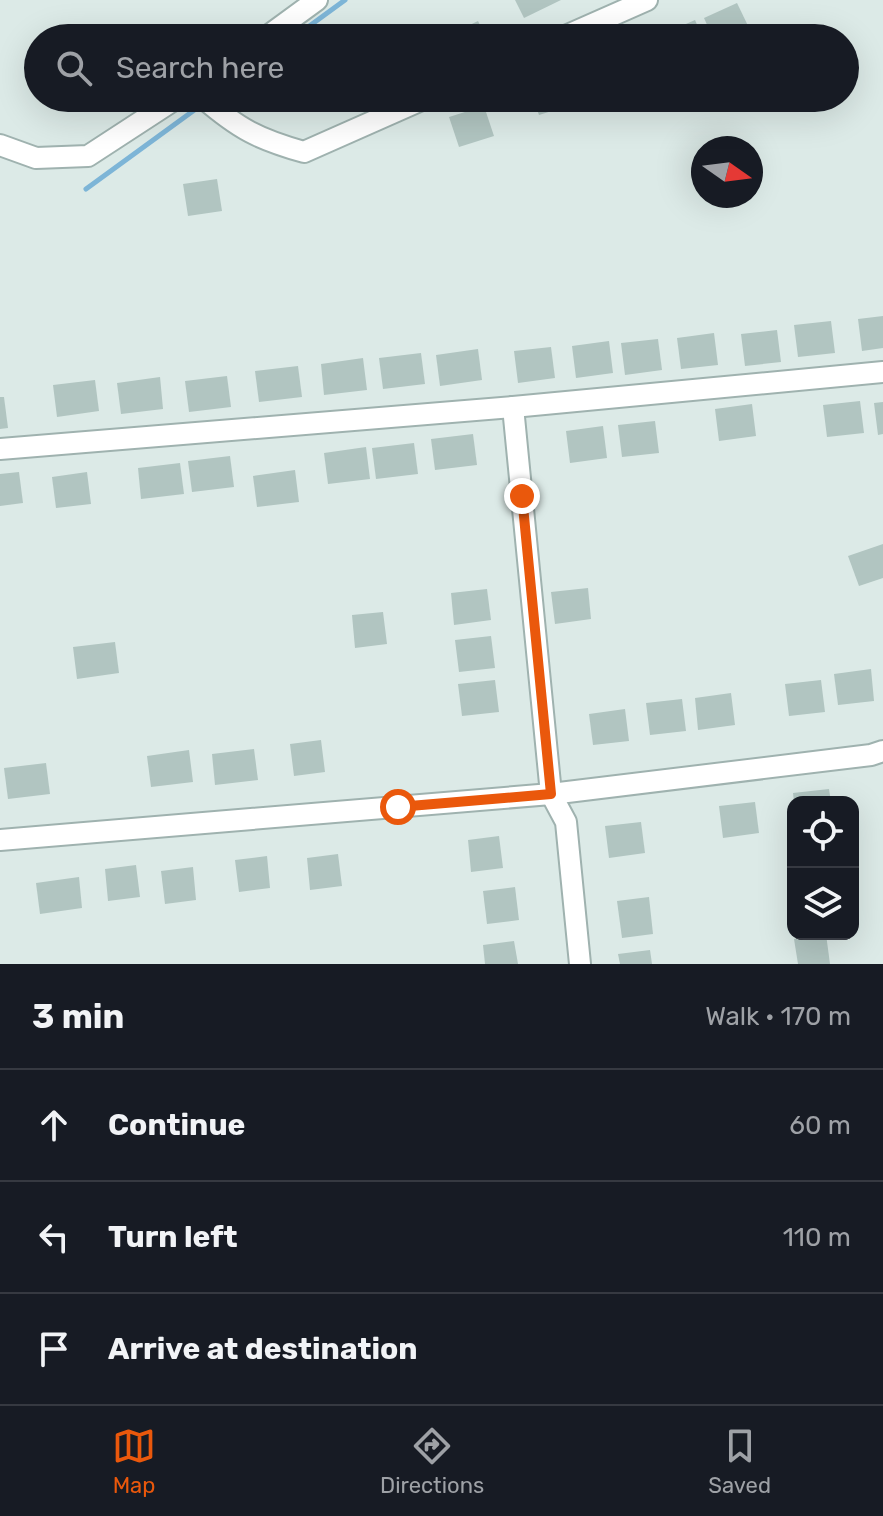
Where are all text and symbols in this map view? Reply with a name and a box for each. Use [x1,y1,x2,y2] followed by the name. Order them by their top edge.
[24,24,859,112] search box
[52,46,96,90] icon: search
[116,50,284,86] text: Search here
[691,136,763,208] north arrow
[504,478,540,514] route end
[380,789,416,825] route start
[787,796,859,940] map controls
[787,796,859,868] button: locate
[787,868,859,940] button: layers
[32,996,124,1037] text: 3 min
[705,1001,851,1032] text: Walk · 170 m
[32,1103,76,1147] icon: ahead
[108,1107,245,1143] text: Continue
[789,1110,851,1141] text: 60 m
[32,1215,76,1259] icon: left
[108,1219,238,1255] text: Turn left
[783,1222,851,1253] text: 110 m
[32,1327,76,1371] icon: arrive
[108,1331,418,1367] text: Arrive at destination
[112,1424,156,1499] tab: Map
[380,1424,484,1499] tab: Directions
[708,1424,771,1499] tab: Saved

